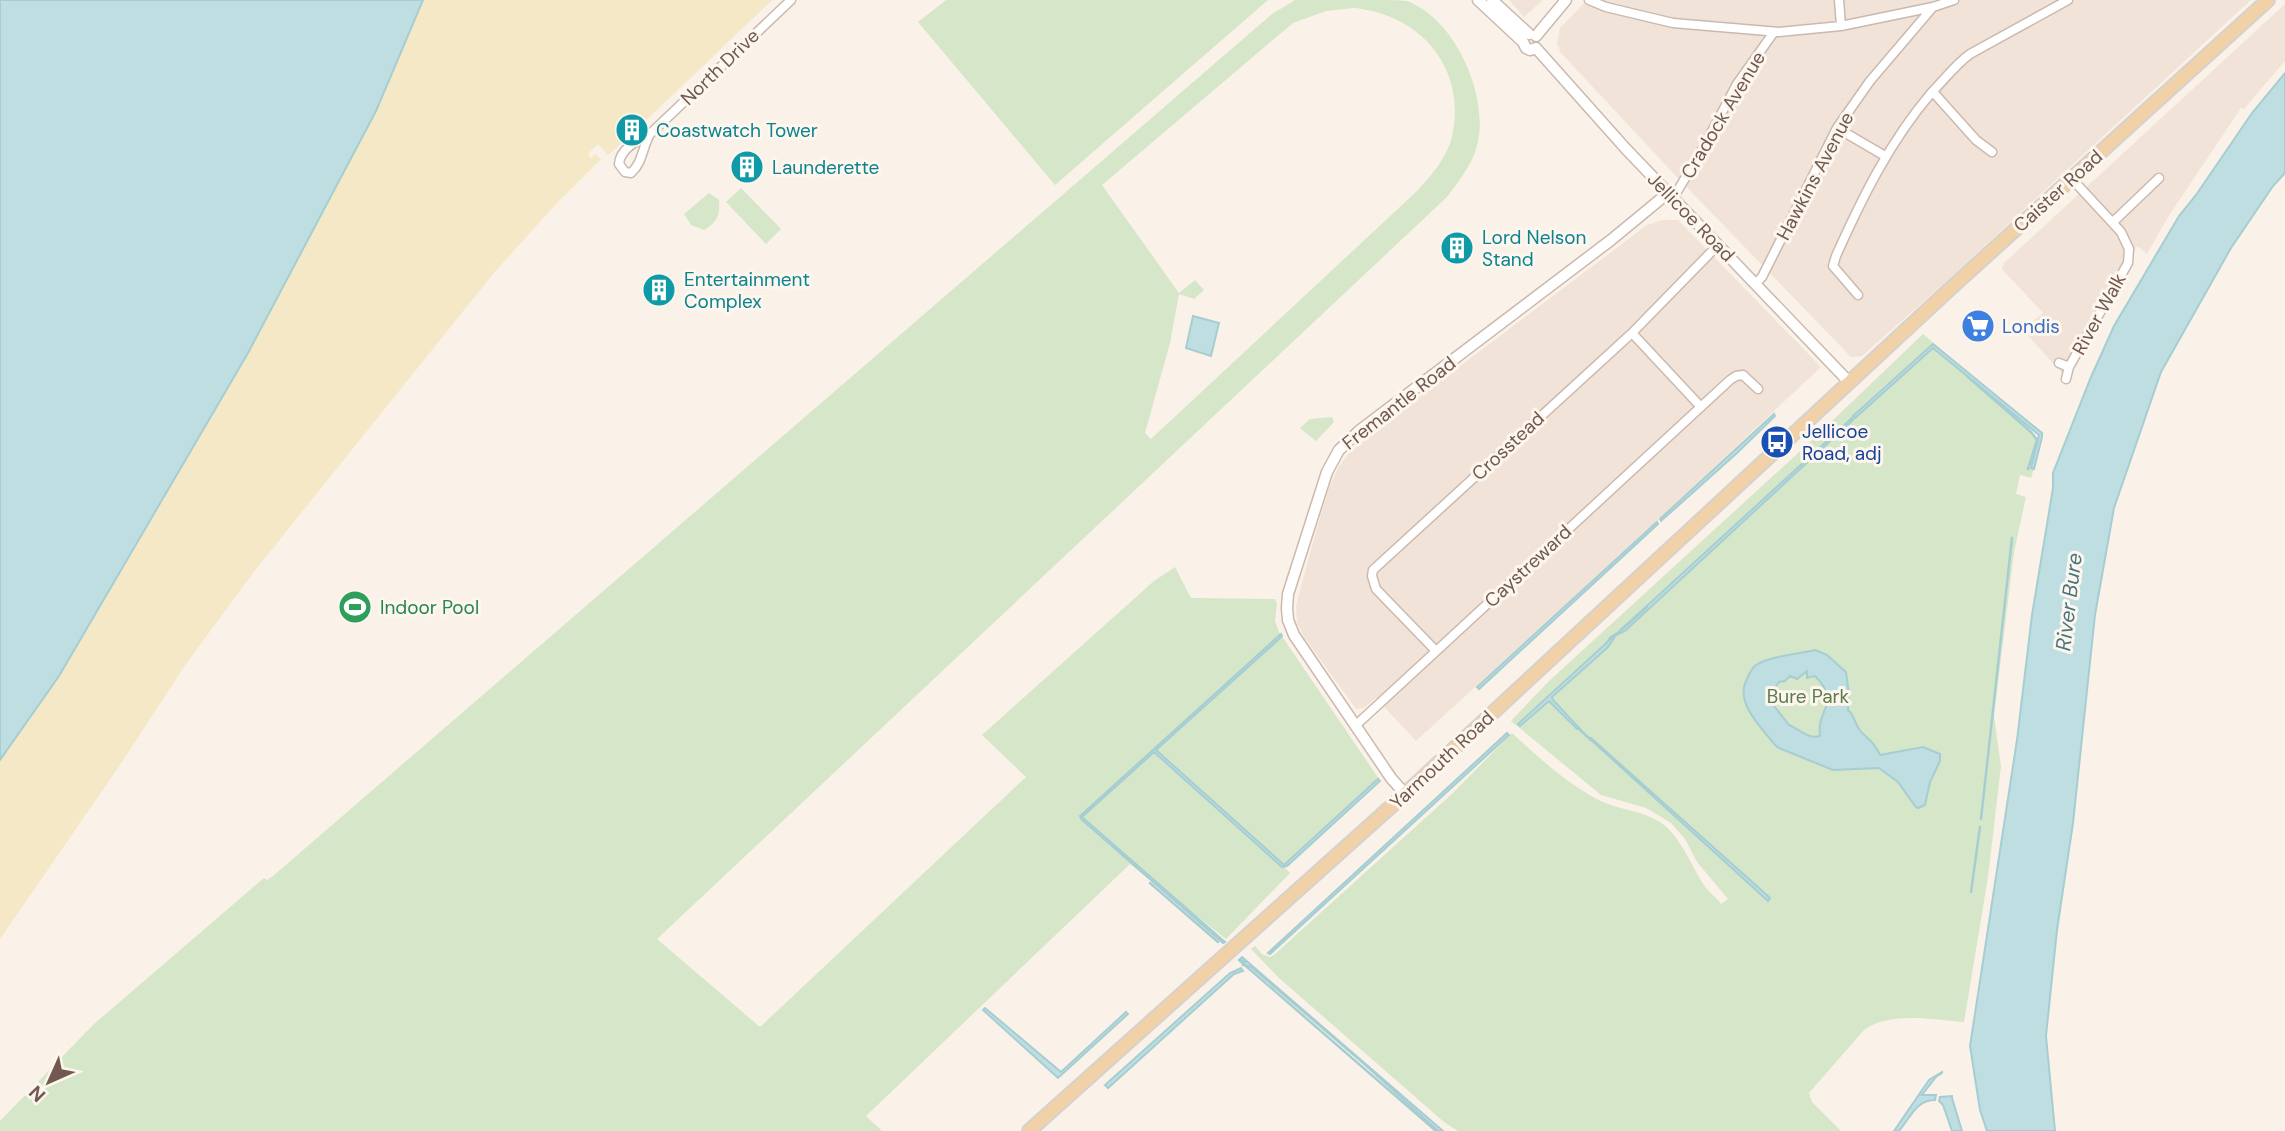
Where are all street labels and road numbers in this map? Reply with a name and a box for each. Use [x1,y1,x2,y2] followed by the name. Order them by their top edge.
[675,23,765,111] street label: North Drive
[1675,47,1771,183] street label: Cradock Avenue
[1771,108,1859,244] street label: Hawkins Avenue
[2008,144,2108,238] street label: Caister Road
[1642,167,1740,267] street label: Jellicoe Road
[2066,268,2132,359] street label: River Walk
[1337,351,1461,455] street label: Fremantle Road
[1466,406,1550,486] street label: Crosstead
[1479,519,1577,613] street label: Caystreward
[1385,705,1499,815] street label: Yarmouth Road

